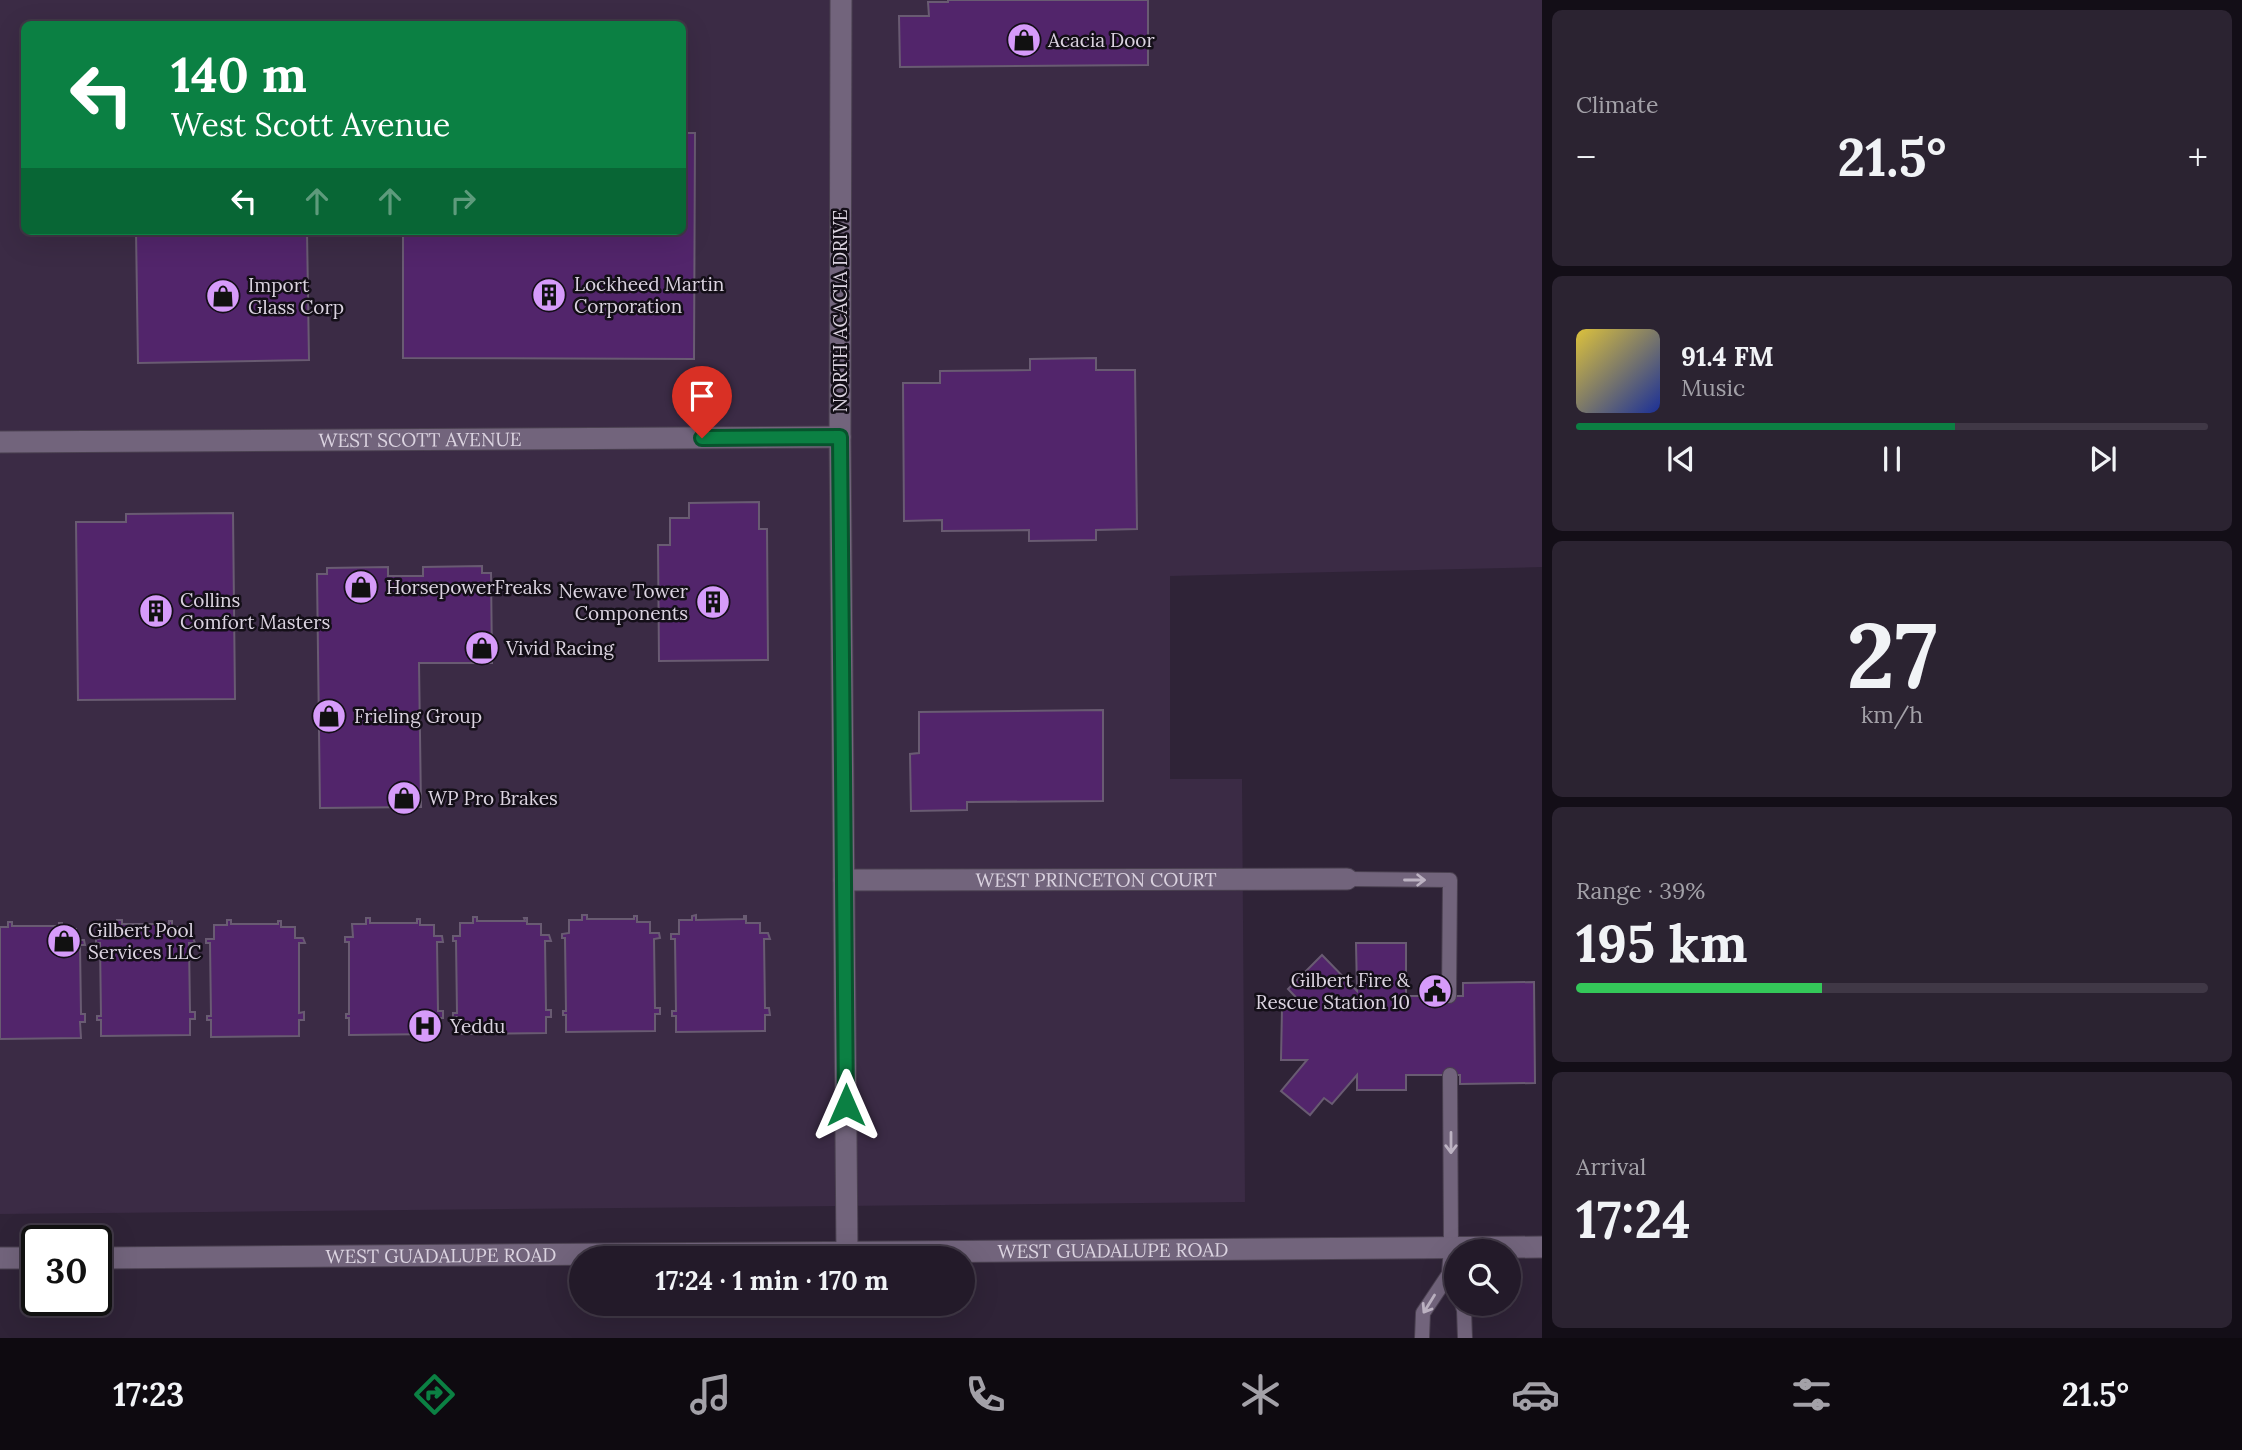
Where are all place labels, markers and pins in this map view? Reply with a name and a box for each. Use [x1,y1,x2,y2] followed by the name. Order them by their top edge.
[1005,21,1043,59] shop icon: Acacia Door
[1047,28,1155,52] place label: Acacia Door
[574,272,724,318] place label: Lockheed Martin Corporation
[248,273,344,319] place label: Import Glass Corp
[530,276,568,314] building icon: Lockheed Martin Corporation
[204,277,242,315] shop icon: Import Glass Corp
[672,366,732,438] pin
[342,568,380,606] shop icon: HorsepowerFreaks
[386,575,552,599] place label: HorsepowerFreaks
[558,579,689,625] place label: Newave Tower Components
[694,583,732,621] building icon: Newave Tower Components
[180,588,330,634] place label: Collins Comfort Masters
[137,592,175,630] building icon: Collins Comfort Masters
[463,629,501,667] shop icon: Vivid Racing
[505,636,614,660] place label: Vivid Racing
[310,697,348,735] shop icon: Frieling Group
[354,704,482,728] place label: Frieling Group
[385,779,423,817] shop icon: WP Pro Brakes
[428,786,558,810] place label: WP Pro Brakes
[88,918,201,964] place label: Gilbert Pool Services LLC
[45,922,83,960] shop icon: Gilbert Pool Services LLC
[1256,968,1411,1014] place label: Gilbert Fire & Rescue Station 10
[1416,972,1454,1010] public building icon: Gilbert Fire & Rescue Station 10
[406,1007,444,1045] hospital icon: Yeddu
[449,1014,505,1038] place label: Yeddu

